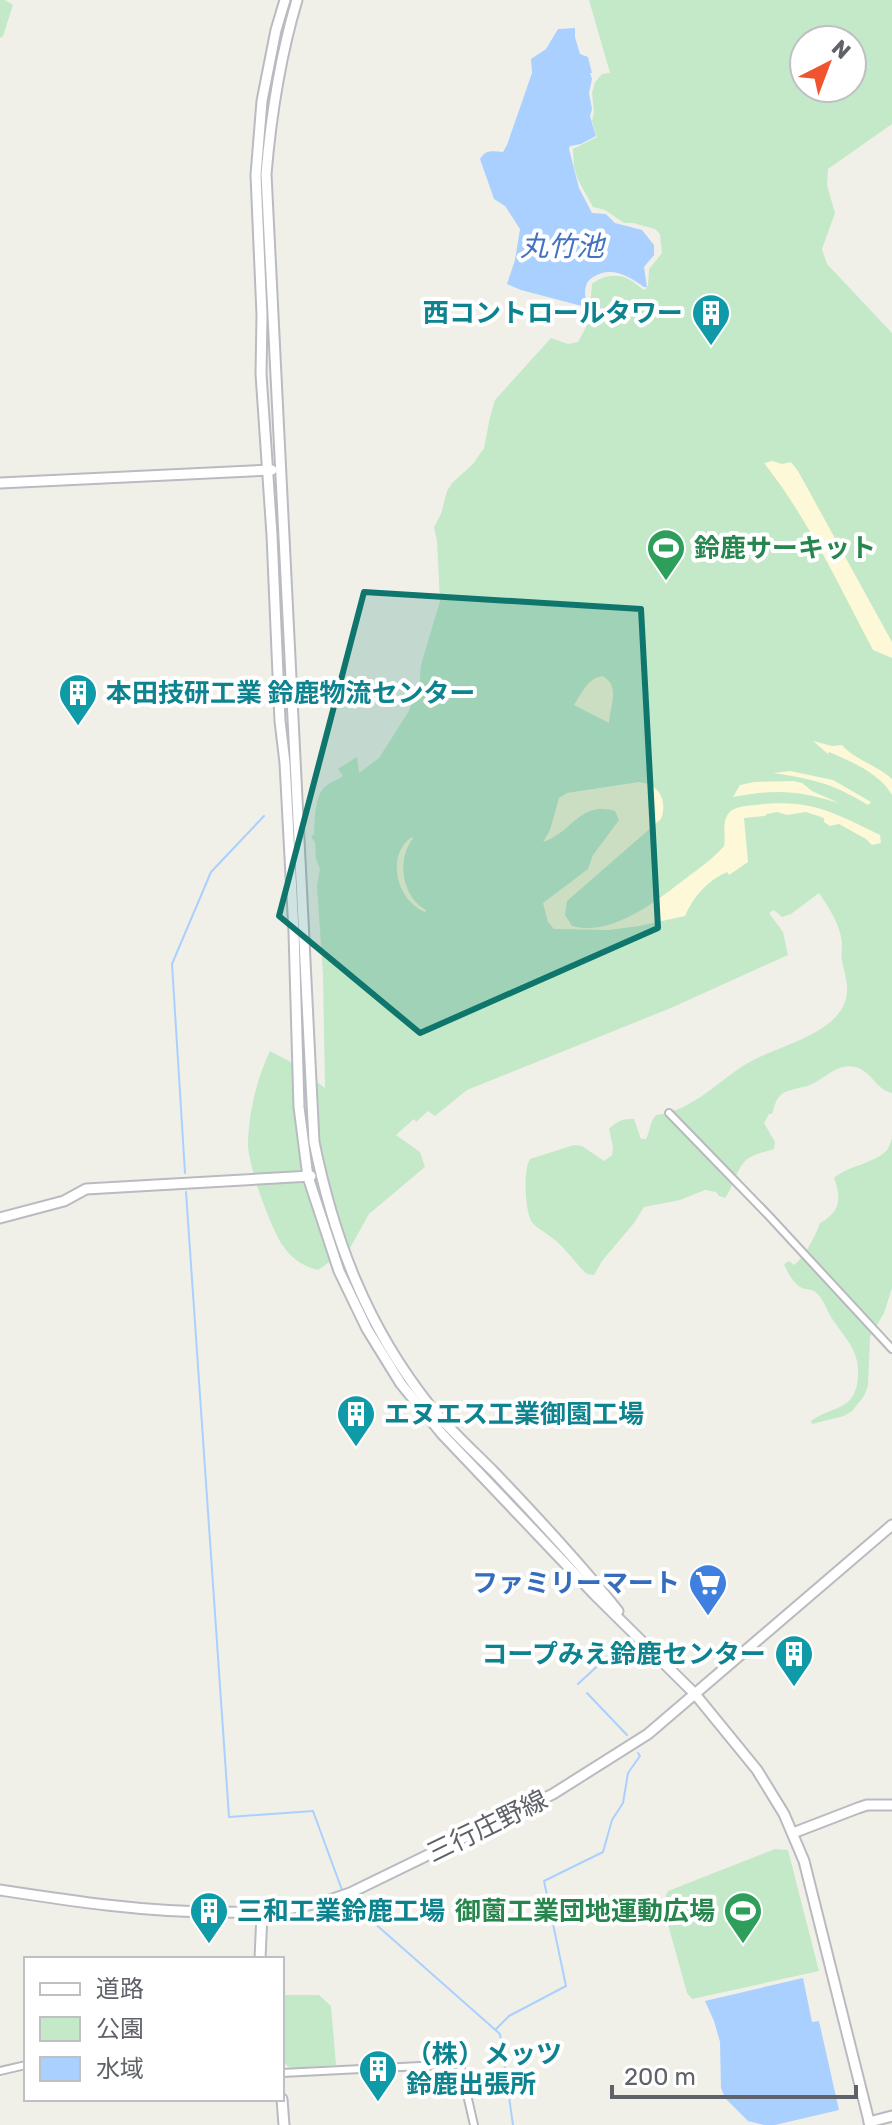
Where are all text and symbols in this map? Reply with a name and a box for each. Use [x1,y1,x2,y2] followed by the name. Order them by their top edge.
[788,24,868,104] north arrow
[826,34,856,65] text: N
[520,230,607,263] water label: 丸竹池
[690,292,732,347] building icon: 西コントロールタワー
[423,298,683,329] place label: 西コントロールタワー
[645,527,687,582] sports icon: 鈴鹿サーキット
[694,533,876,564] place label: 鈴鹿サーキット
[57,672,99,727] building icon: 本田技研工業 鈴鹿物流センター
[106,678,476,709] place label: 本田技研工業 鈴鹿物流センター
[335,1393,377,1448] building icon: エヌエス工業御園工場
[384,1399,644,1430] place label: エヌエス工業御園工場
[687,1562,729,1617] supermarket icon: ファミリーマート
[472,1568,680,1599] place label: ファミリーマート
[773,1633,815,1688] building icon: コープみえ鈴鹿センター
[482,1639,766,1670] place label: コープみえ鈴鹿センター
[422,1784,552,1869] street label: 三行庄野線
[188,1890,230,1945] building icon: 三和工業鈴鹿工場
[722,1890,764,1945] sports icon: 御薗工業団地運動広場
[237,1896,445,1927] place label: 三和工業鈴鹿工場
[455,1896,715,1927] place label: 御薗工業団地運動広場
[24,1957,284,2101] legend
[96,1975,144,2003] text: 道路
[96,2015,144,2043] text: 公園
[406,2039,562,2100] place label: （株）メッツ 鈴鹿出張所
[357,2048,399,2103] building icon: （株）メッツ 鈴鹿出張所
[612,2049,856,2099] scale bar
[96,2055,144,2083] text: 水域
[624,2063,696,2091] text: 200 m

